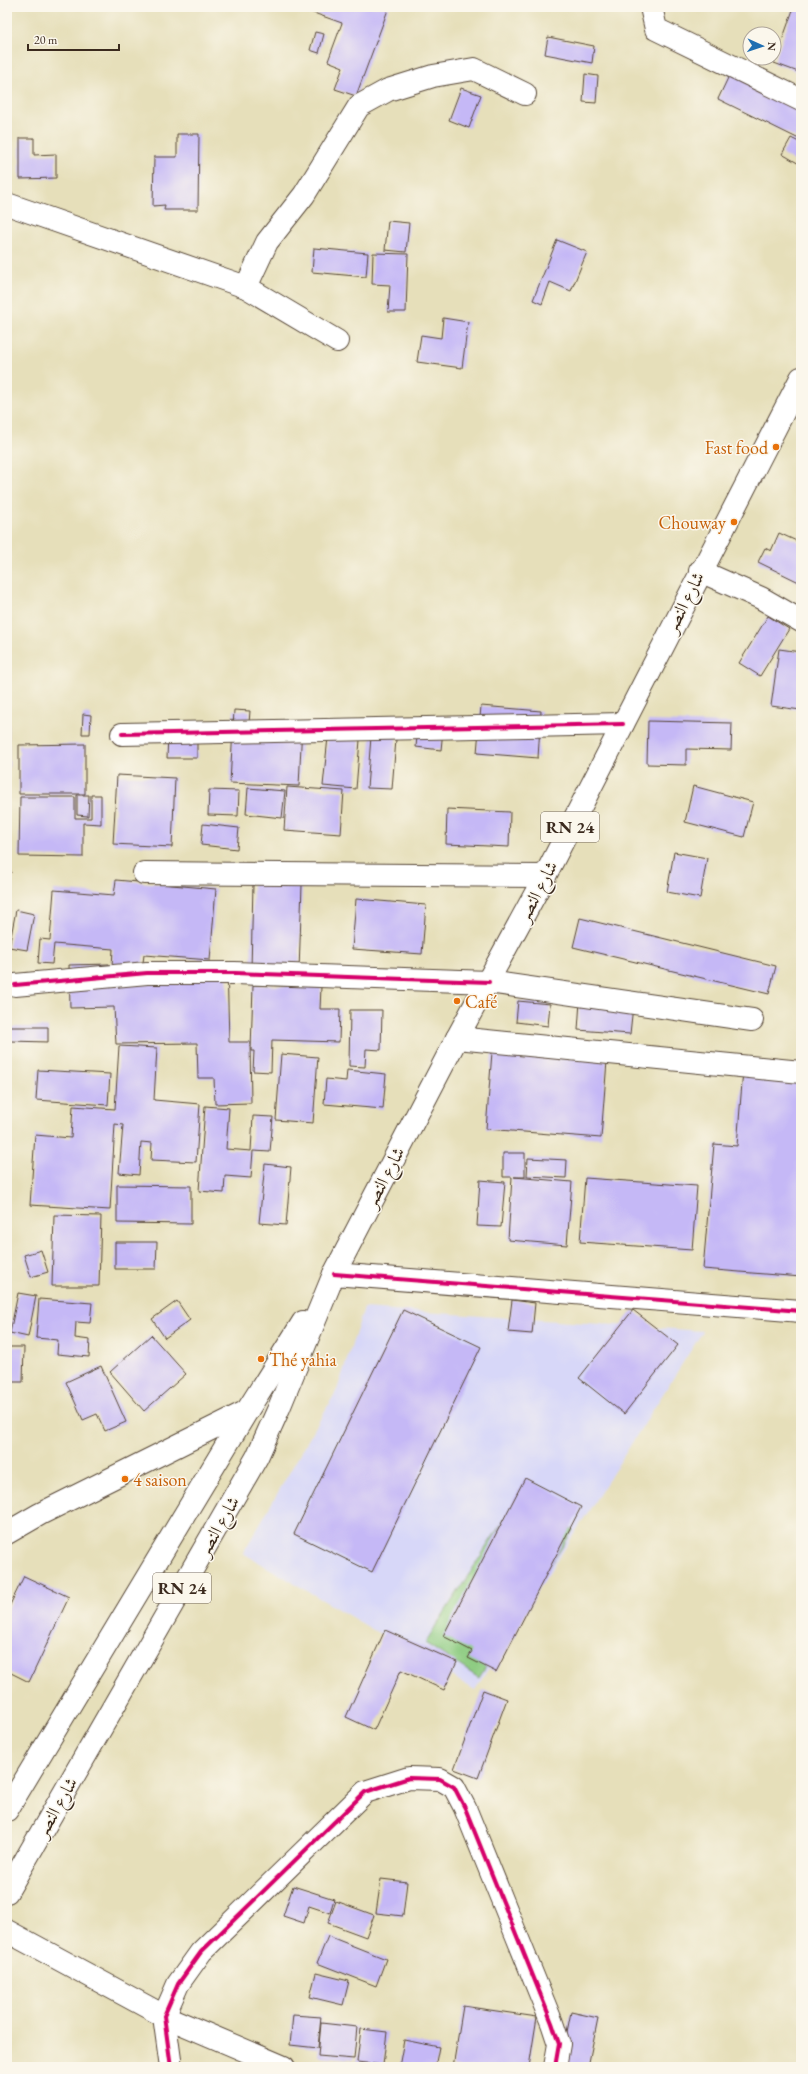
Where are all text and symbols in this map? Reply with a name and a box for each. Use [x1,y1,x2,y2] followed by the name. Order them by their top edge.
[28,26,119,52] scale bar
[742,26,782,66] north arrow
[34,32,58,48] text: 20 m
[765,42,779,51] text: N
[705,436,769,459] place label: Fast food
[771,442,781,452] marker: Fast food
[659,511,726,534] place label: Chouway
[729,517,739,527] marker: Chouway
[658,568,713,640] street label: شارع النصر
[541,812,599,842] road number: RN 24
[511,857,566,929] street label: شارع النصر
[465,990,497,1013] place label: Café
[452,996,462,1006] marker: Café
[358,1143,413,1215] street label: شارع النصر
[269,1348,337,1371] place label: Thé yahia
[256,1354,266,1364] marker: Thé yahia
[133,1468,187,1491] place label: 4 saison
[120,1474,130,1484] marker: 4 saison
[191,1492,248,1564] street label: شارع النصر
[153,1573,211,1603] road number: RN 24
[29,1773,86,1845] street label: شارع النصر

